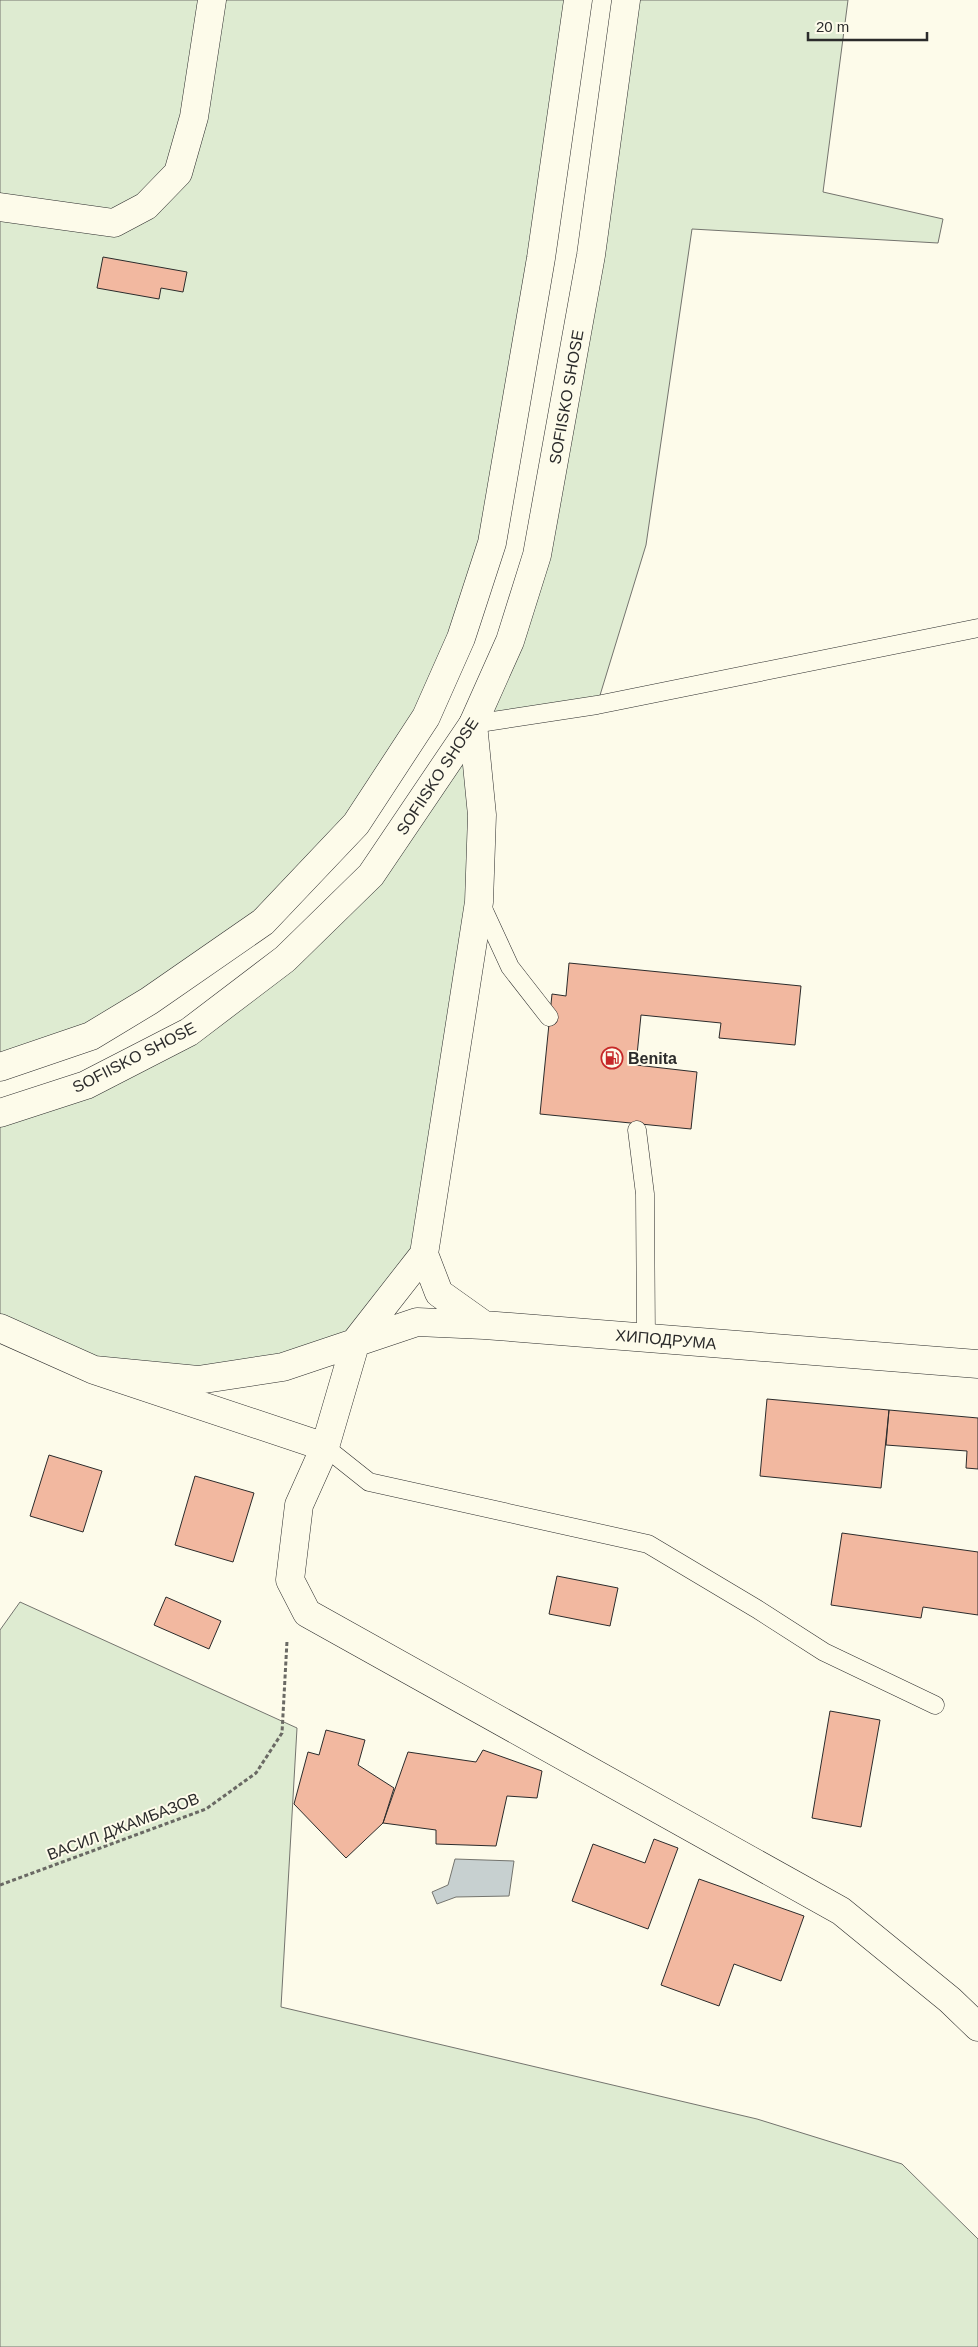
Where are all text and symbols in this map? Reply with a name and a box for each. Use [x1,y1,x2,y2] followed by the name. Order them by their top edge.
[808,10,927,42] scale bar
[816,18,849,35] text: 20 m
[546,329,587,466] street label: SOFIISKO SHOSE
[393,715,482,838] street label: SOFIISKO SHOSE
[70,1019,199,1096] street label: SOFIISKO SHOSE
[600,1046,624,1070] fuel station icon: Benita
[628,1050,677,1067] place label: Benita
[615,1327,717,1352] street label: ХИПОДРУМА
[45,1790,202,1863] street label: ВАСИЛ ДЖАМБАЗОВ

